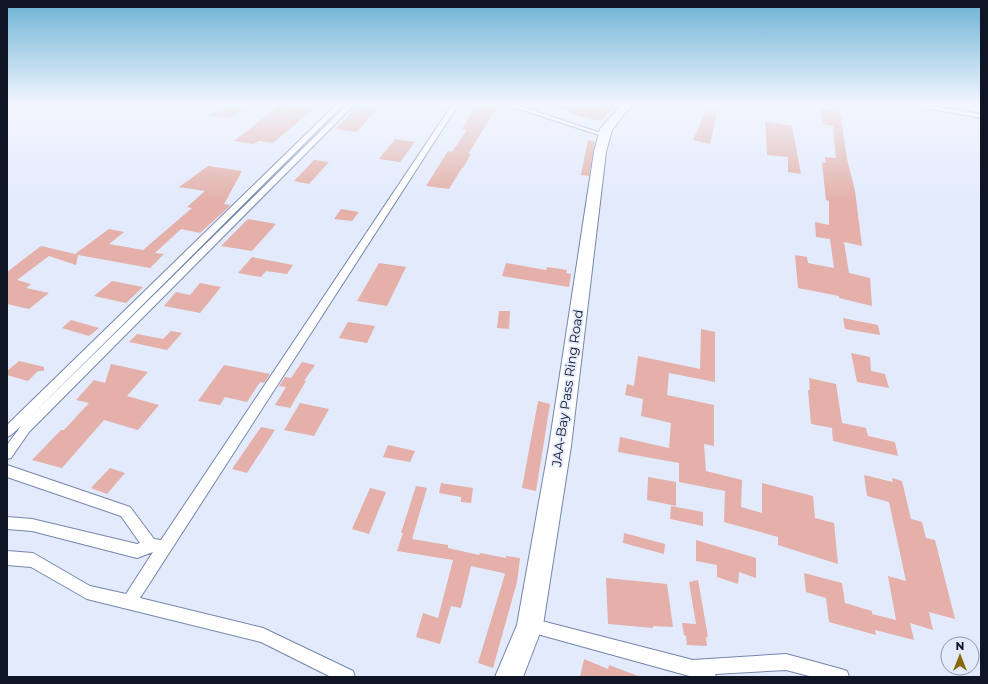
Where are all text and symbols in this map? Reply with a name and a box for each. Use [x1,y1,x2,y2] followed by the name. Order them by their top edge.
[548,308,586,469] street label: JAA-Bay Pass Ring Road
[940,636,980,676] north arrow
[956,639,964,653] text: N

